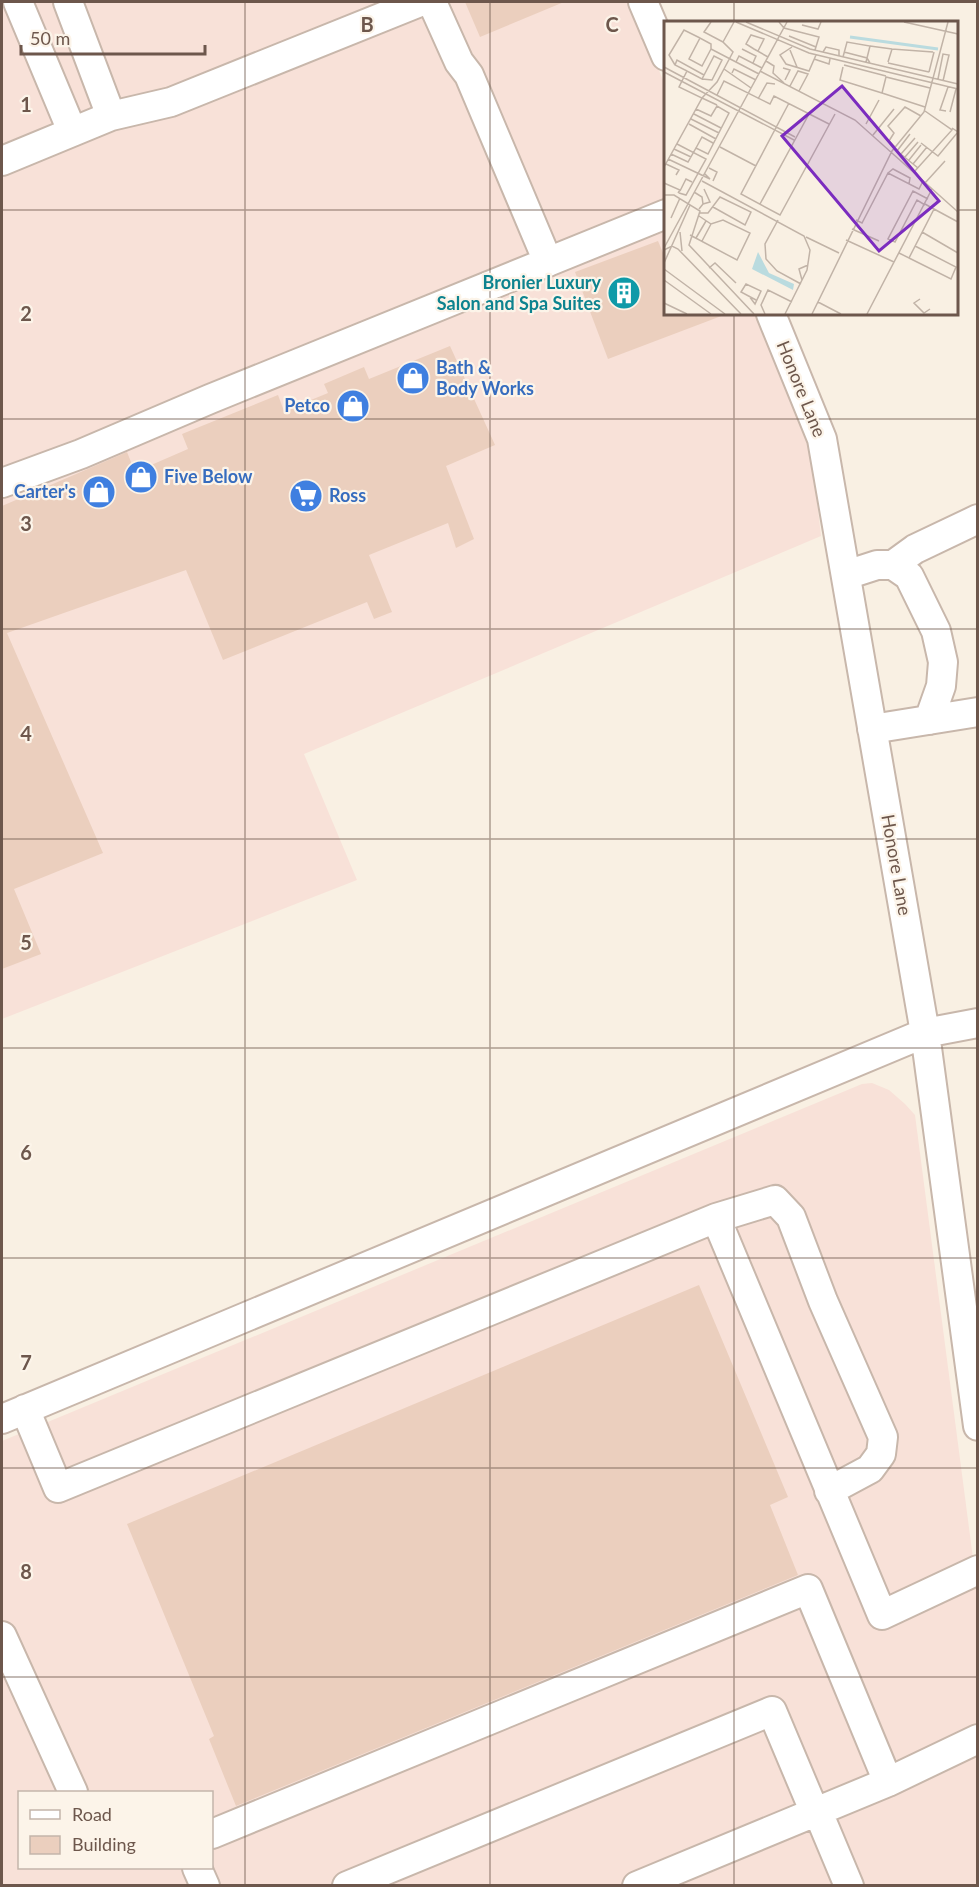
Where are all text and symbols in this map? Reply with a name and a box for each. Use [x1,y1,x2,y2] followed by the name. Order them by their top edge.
[360,12,374,36] text: B
[605,12,619,36] text: C
[21,18,206,56] scale bar
[664,21,958,315] inset map
[30,27,70,49] text: 50 m
[20,92,32,116] text: 1
[437,271,602,314] place label: Bronier Luxury Salon and Spa Suites
[606,275,642,311] building icon: Bronier Luxury Salon and Spa Suites
[20,301,32,325] text: 2
[773,337,831,440] street label: Honore Lane
[436,356,534,399] place label: Bath & Body Works
[395,360,431,396] shop icon: Bath & Body Works
[335,388,371,424] shop icon: Petco
[284,394,330,416] place label: Petco
[123,459,159,495] shop icon: Five Below
[164,465,253,487] place label: Five Below
[81,474,117,510] shop icon: Carter's
[288,478,324,514] supermarket icon: Ross
[14,480,76,502] place label: Carter's
[329,484,366,506] place label: Ross
[20,511,32,535] text: 3
[20,721,32,745] text: 4
[877,813,917,917] street label: Honore Lane
[20,930,32,954] text: 5
[20,1140,32,1164] text: 6
[20,1350,32,1374] text: 7
[20,1559,32,1583] text: 8
[18,1791,213,1869] legend
[72,1803,112,1825] text: Road
[72,1833,136,1855] text: Building

